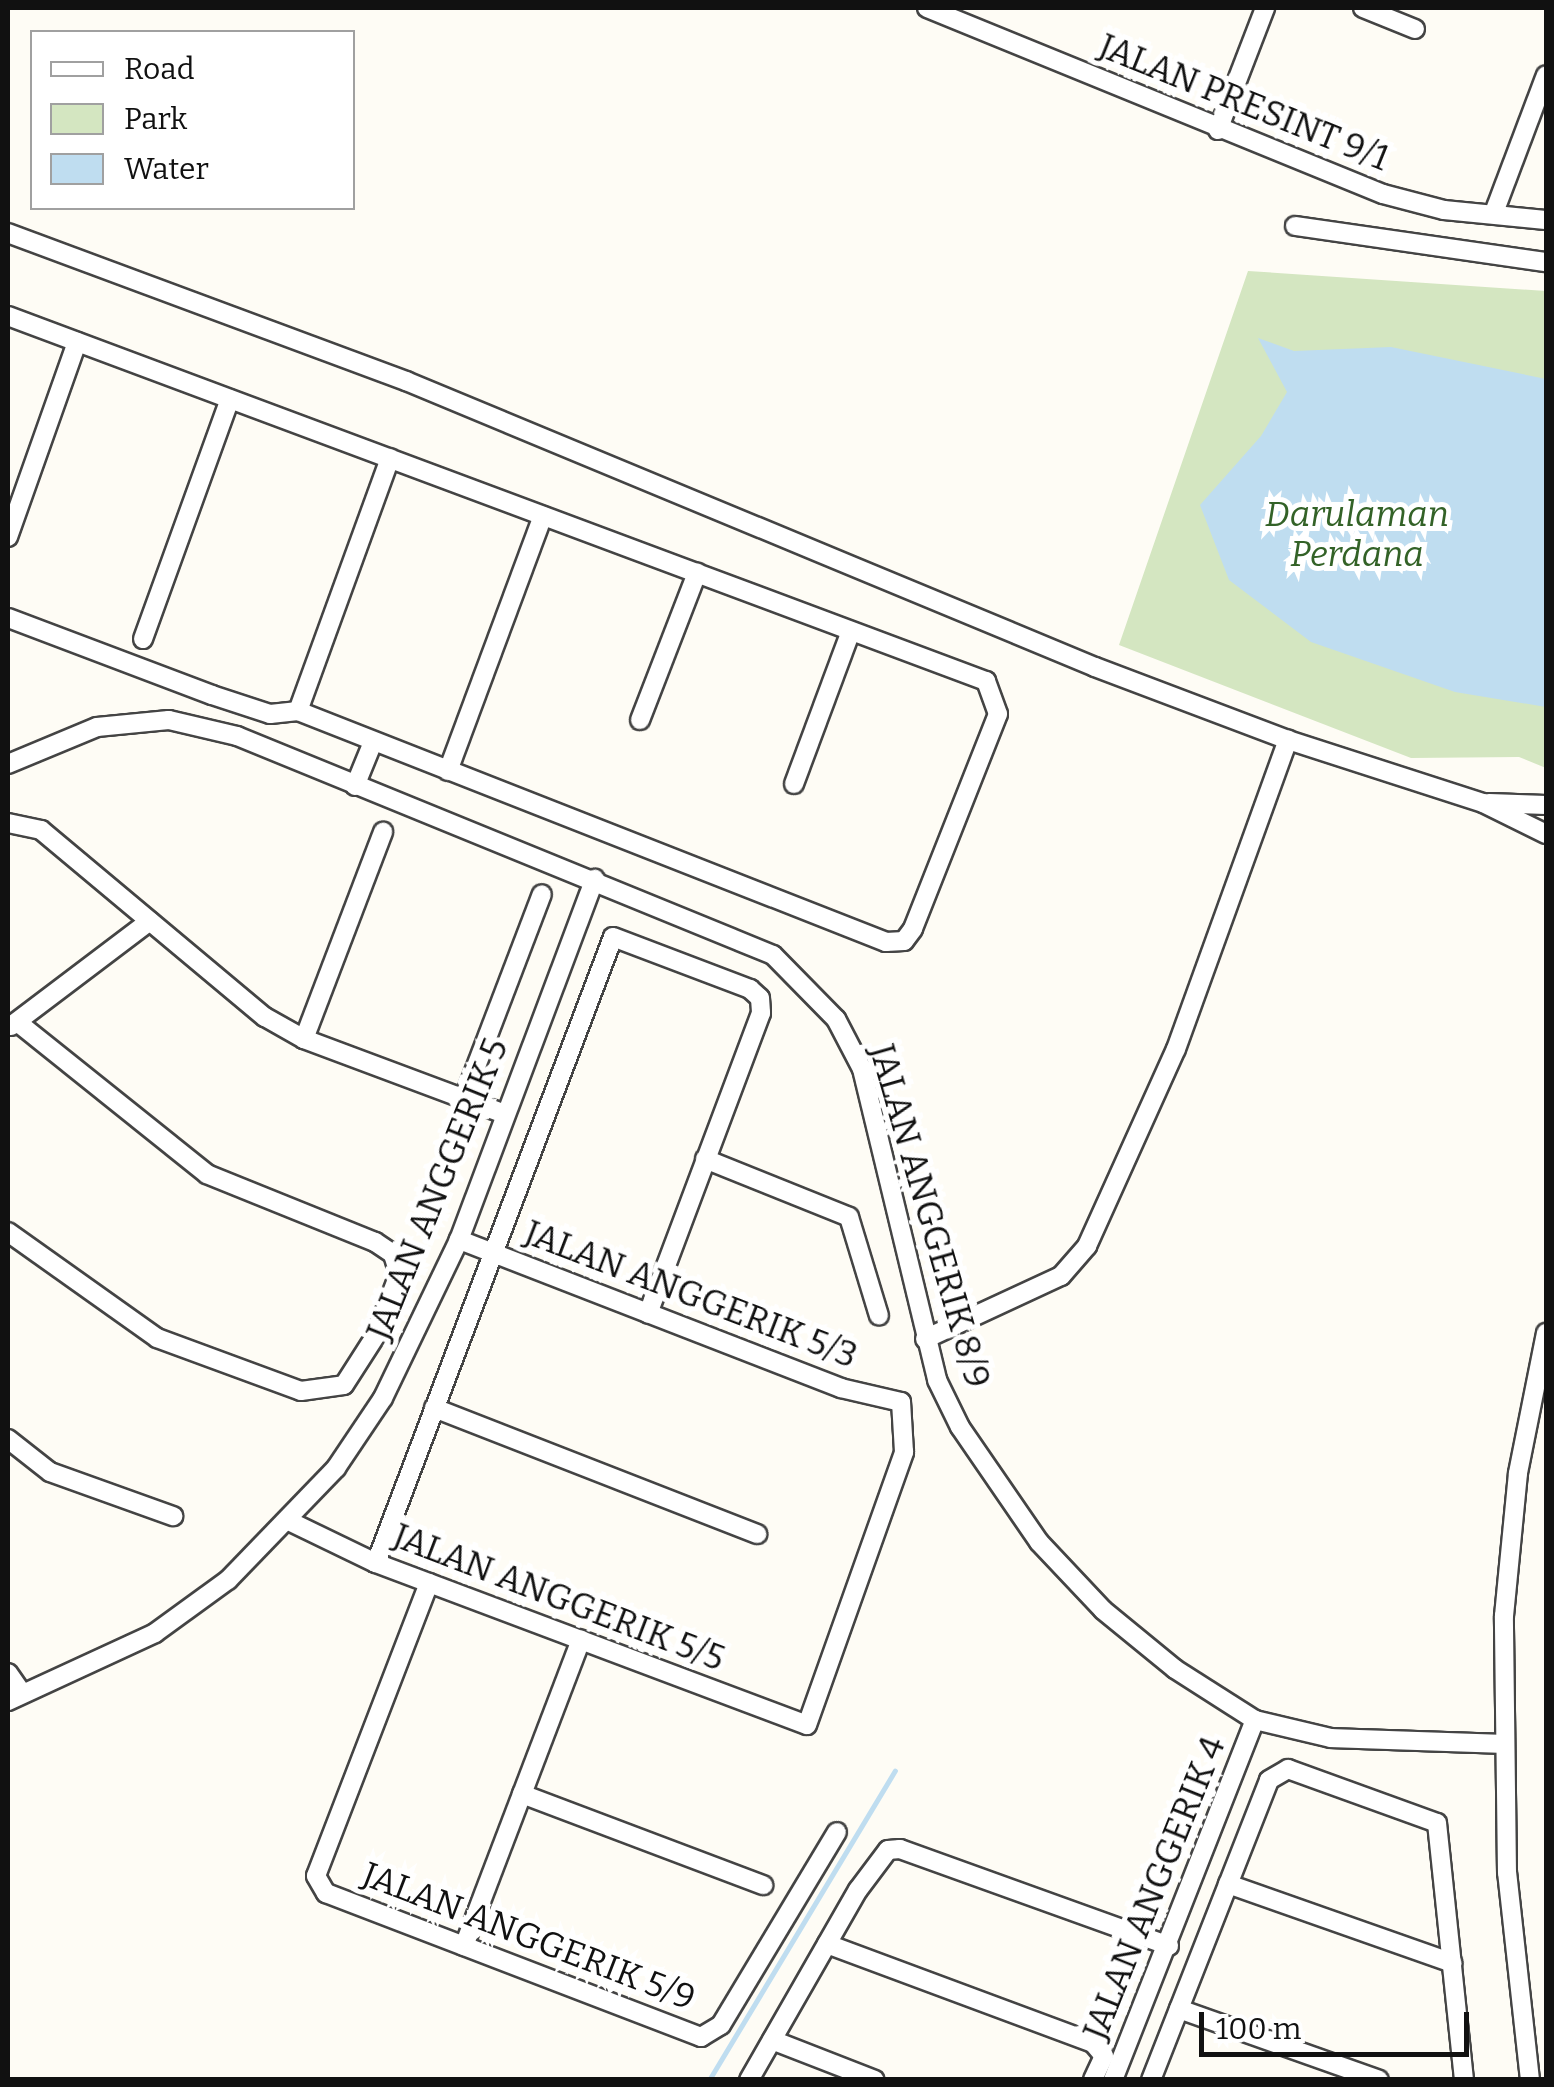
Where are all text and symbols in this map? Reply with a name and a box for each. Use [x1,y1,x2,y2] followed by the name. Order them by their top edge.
[1093,25,1395,179] street label: JALAN PRESINT 9/1
[30,30,355,210] legend
[124,51,195,87] text: Road
[124,101,187,137] text: Park
[124,151,209,187] text: Water
[1265,493,1449,575] park label: Darulaman Perdana
[357,1032,517,1346] street label: JALAN ANGGERIK 5
[861,1039,999,1393] street label: JALAN ANGGERIK 8/9
[519,1211,863,1377] street label: JALAN ANGGERIK 5/3
[388,1514,730,1680] street label: JALAN ANGGERIK 5/5
[1074,1730,1234,2046] street label: JALAN ANGGERIK 4
[357,1853,701,2019] street label: JALAN ANGGERIK 5/9
[1204,1992,1474,2054] scale bar
[1216,2011,1301,2047] text: 100 m

